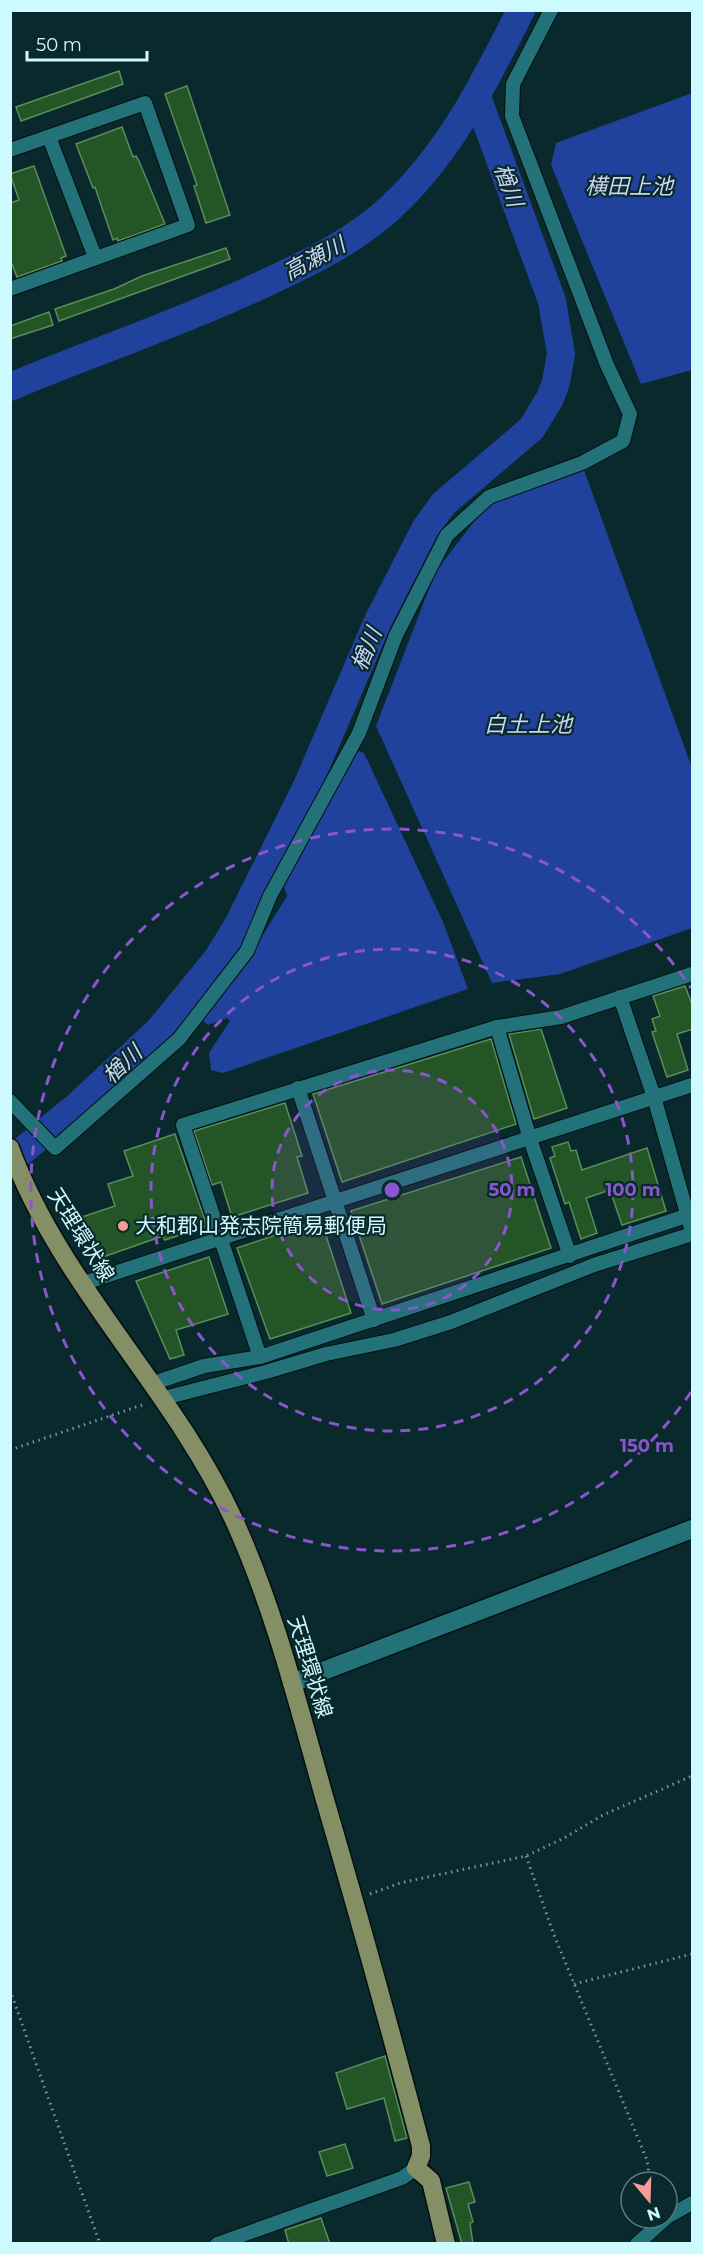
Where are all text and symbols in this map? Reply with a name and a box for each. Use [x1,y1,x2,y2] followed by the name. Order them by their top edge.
[27,24,147,62] scale bar
[36,34,82,56] text: 50 m
[488,160,529,212] water label: 楢川
[585,173,675,200] water label: 横田上池
[279,230,351,286] water label: 高瀬川
[345,622,388,675] water label: 楢川
[484,711,574,738] water label: 白土上池
[97,1038,149,1089] water label: 楢川
[489,1179,535,1201] text: 50 m
[605,1179,661,1201] text: 100 m
[382,1180,402,1200] centre of rings
[43,1184,120,1286] street label: 天理環状線
[135,1213,387,1238] place label: 大和郡山発志院簡易郵便局
[116,1219,130,1233] marker: 大和郡山発志院簡易郵便局
[620,1435,674,1457] text: 150 m
[283,1613,338,1721] street label: 天理環状線
[619,2170,679,2230] north arrow
[645,2203,663,2225] text: N

